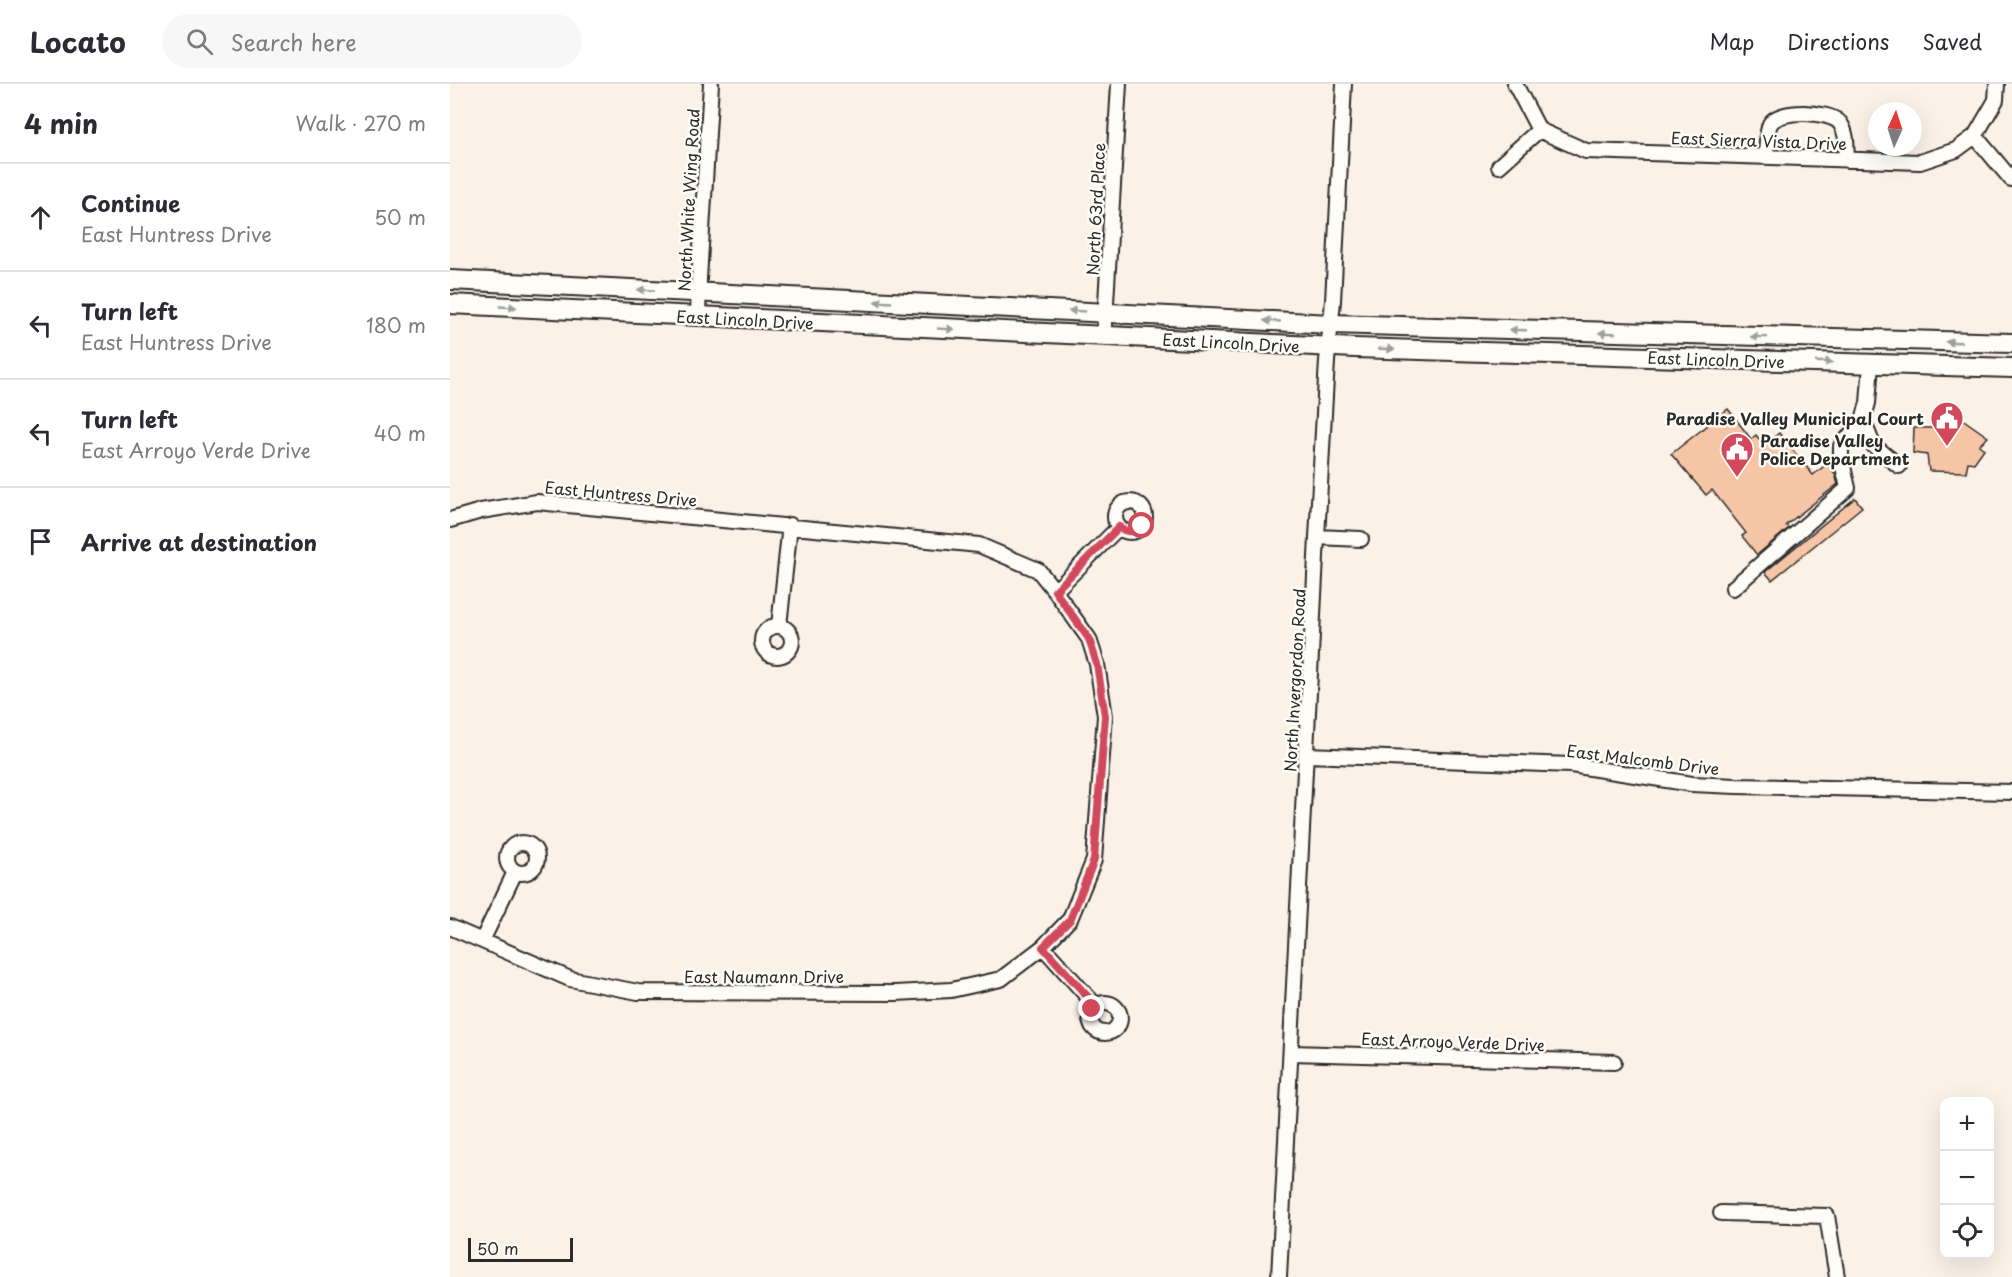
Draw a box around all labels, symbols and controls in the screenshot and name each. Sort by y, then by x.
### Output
search box [162,14,582,68]
text: Locato [30,20,126,63]
icon: search [183,25,216,58]
text: Search here [231,25,357,58]
text: Map [1709,25,1754,57]
text: Directions [1787,25,1889,57]
text: Saved [1922,25,1982,57]
north arrow [1868,102,1922,156]
text: 4 min [24,104,98,143]
text: Walk · 270 m [295,108,426,138]
street label: North White Wing Road [671,108,705,292]
street label: East Sierra Vista Drive [1671,125,1848,155]
street label: North 63rd Place [1080,142,1110,276]
text: Continue [81,186,180,219]
icon: ahead [24,201,57,234]
text: 50 m [374,202,426,232]
text: East Huntress Drive [81,219,272,249]
one-way arrow [636,286,655,295]
text: Turn left [81,294,178,327]
one-way arrow [873,297,892,306]
one-way arrow [499,303,518,312]
street label: East Lincoln Drive [676,303,814,335]
one-way arrow [1068,306,1087,316]
icon: left [24,309,57,342]
text: 180 m [366,310,426,340]
one-way arrow [1263,316,1282,325]
one-way arrow [936,324,955,333]
street label: East Lincoln Drive [1162,326,1300,358]
one-way arrow [1508,326,1527,335]
text: East Huntress Drive [81,327,272,357]
one-way arrow [1597,328,1616,338]
one-way arrow [1749,332,1768,341]
one-way arrow [1944,337,1963,346]
one-way arrow [1377,344,1396,354]
street label: East Lincoln Drive [1647,345,1785,373]
one-way arrow [1814,358,1833,367]
public building icon: Paradise Valley Municipal Court [1929,400,1965,447]
text: Turn left [81,402,178,435]
place label: Paradise Valley Municipal Court [1666,406,1924,430]
icon: left [24,417,57,450]
text: 40 m [374,418,426,448]
place label: Paradise Valley Police Department [1760,428,1910,470]
public building icon: Paradise Valley Police Department [1719,431,1755,478]
text: East Arroyo Verde Drive [81,435,311,465]
street label: East Huntress Drive [544,474,698,512]
route start [1128,512,1154,538]
icon: arrive [24,525,57,558]
text: Arrive at destination [81,525,317,558]
street label: North Invergordon Road [1277,588,1311,772]
street label: East Malcomb Drive [1565,738,1721,780]
street label: East Naumann Drive [684,964,844,988]
route end [1078,995,1104,1021]
street label: East Arroyo Verde Drive [1361,1026,1545,1056]
map controls [1940,1097,1994,1259]
button: + [1940,1097,1994,1151]
button: − [1940,1151,1994,1205]
button: locate [1940,1205,1994,1259]
scale bar [468,1235,573,1262]
text: 50 m [477,1236,518,1260]

